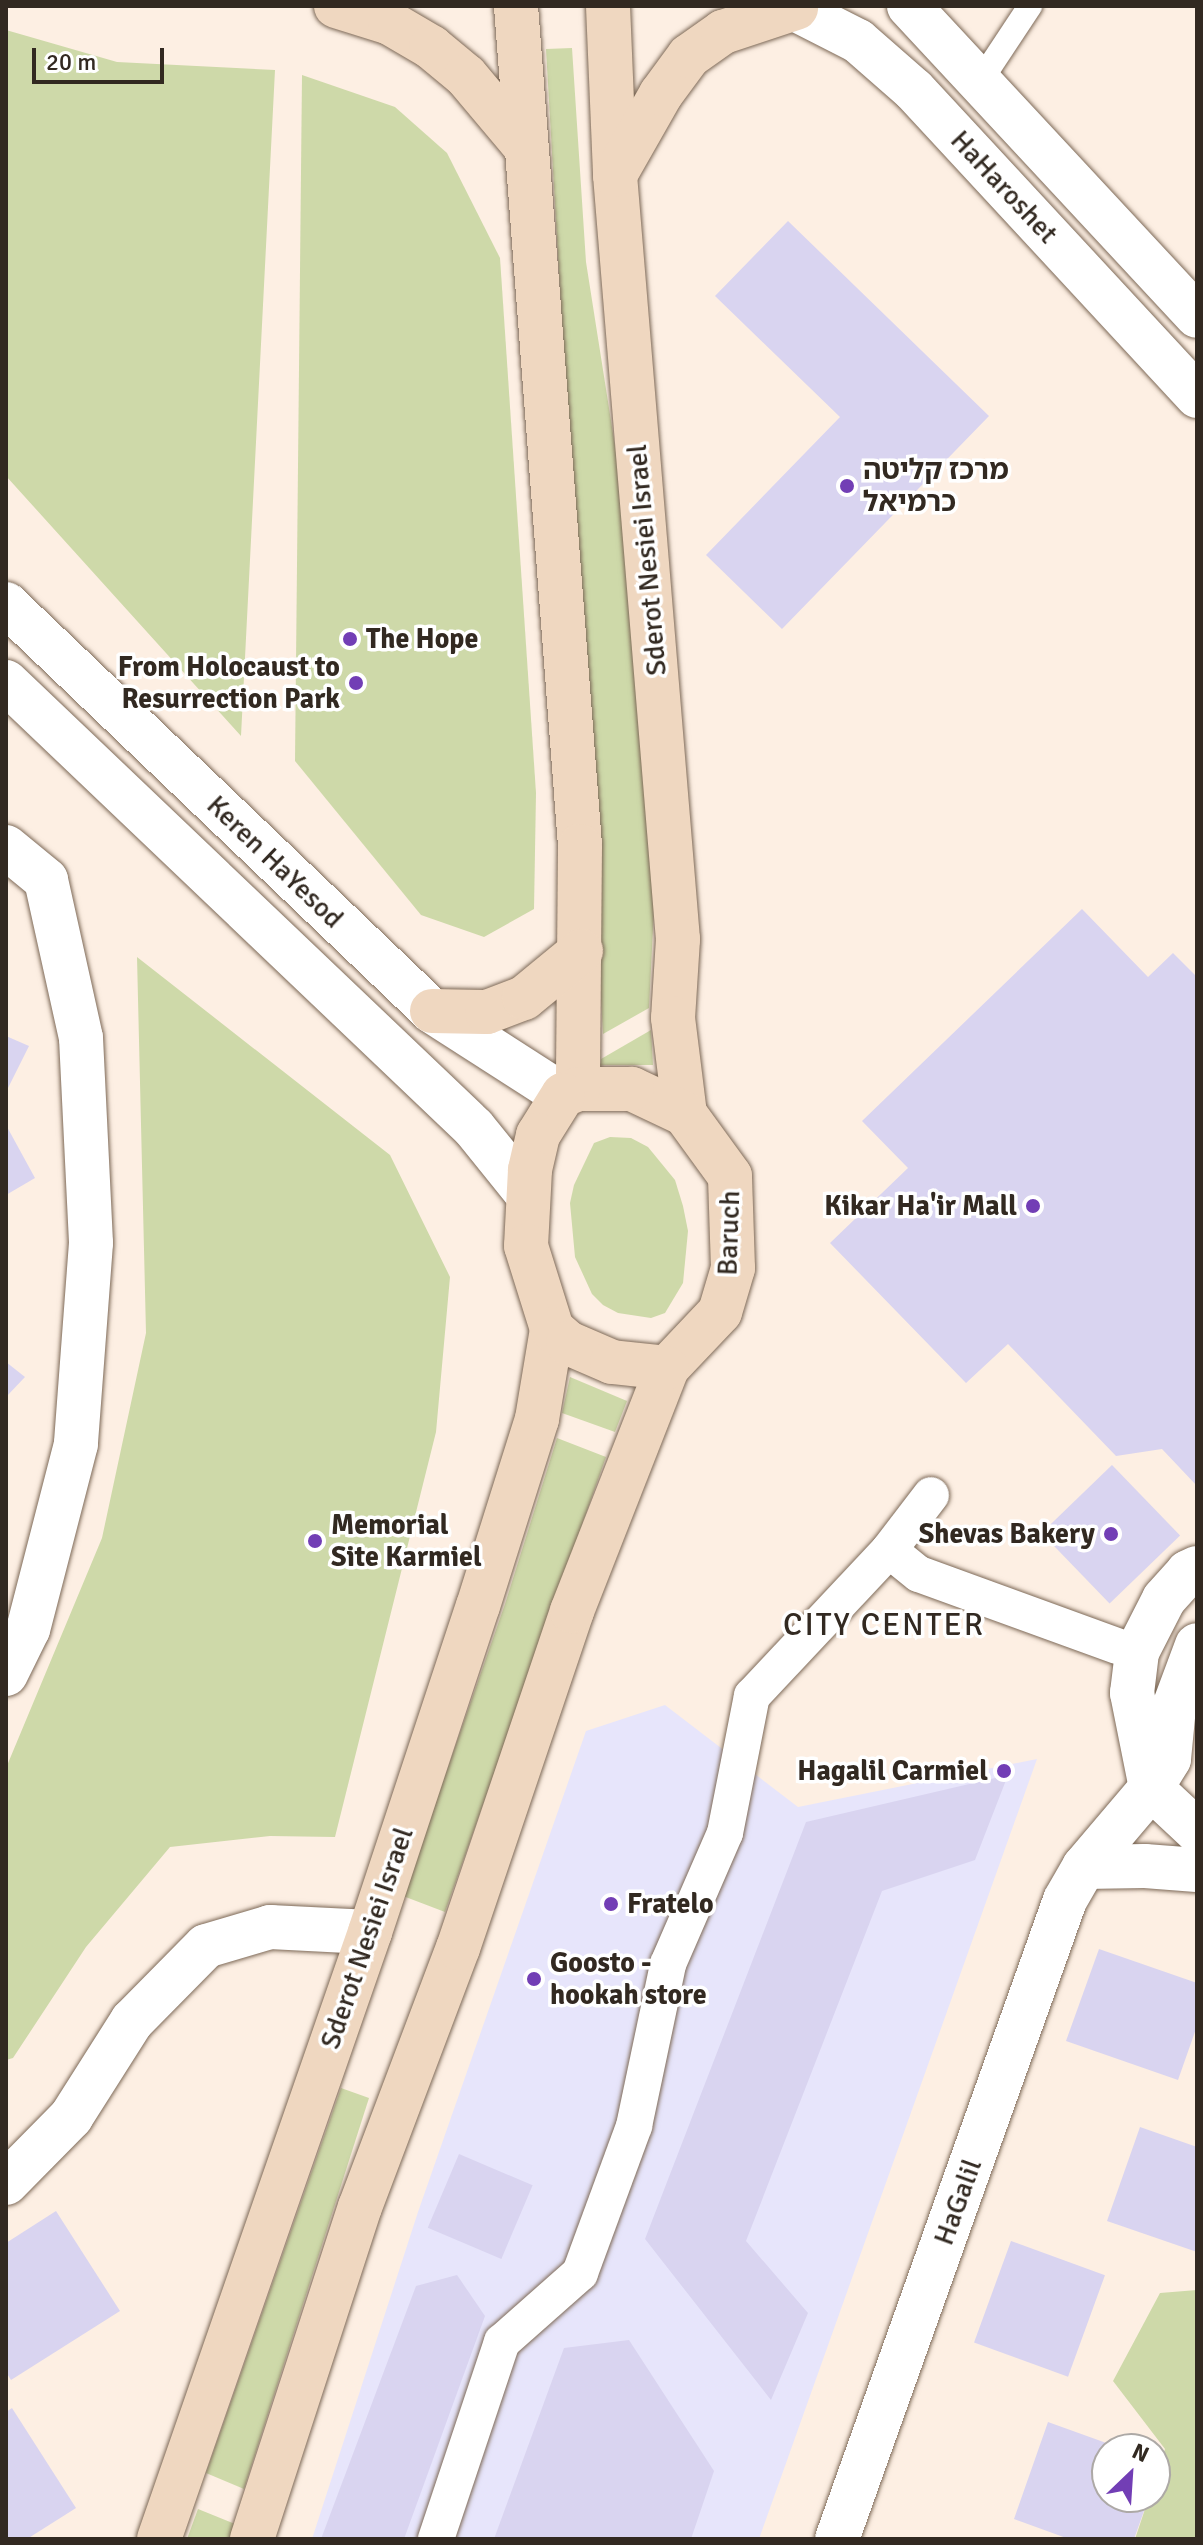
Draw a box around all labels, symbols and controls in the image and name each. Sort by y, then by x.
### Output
scale bar [36,32,168,82]
text: 20 m [46,47,96,77]
street label: HaHaroshet [943,124,1065,250]
street label: Sderot Nesiei Israel [620,443,674,677]
place label: מרכז קליטה כרמיאל [863,453,1009,519]
marker: מרכז קליטה כרמיאל [838,477,856,495]
place label: The Hope [366,622,478,656]
marker: The Hope [341,630,359,648]
place label: From Holocaust to Resurrection Park [118,650,340,716]
marker: From Holocaust to Resurrection Park [347,674,365,692]
street label: Keren HaYesod [200,789,350,935]
place label: Kikar Ha'ir Mall [824,1189,1017,1223]
street label: Baruch [711,1190,747,1276]
marker: Kikar Ha'ir Mall [1024,1197,1042,1215]
place label: Memorial Site Karmiel [331,1508,482,1574]
place label: Shevas Bakery [919,1517,1095,1551]
marker: Shevas Bakery [1102,1525,1120,1543]
marker: Memorial Site Karmiel [306,1532,324,1550]
district label: CITY CENTER [783,1606,985,1644]
place label: Hagalil Carmiel [797,1754,988,1788]
marker: Hagalil Carmiel [995,1762,1013,1780]
street label: Sderot Nesiei Israel [313,1823,421,2053]
place label: Fratelo [627,1887,714,1921]
marker: Fratelo [602,1895,620,1913]
place label: Goosto - hookah store [550,1946,707,2012]
marker: Goosto - hookah store [525,1970,543,1988]
street label: HaGalil [927,2154,989,2250]
north arrow [1091,2433,1171,2513]
text: N [1128,2437,1153,2468]

